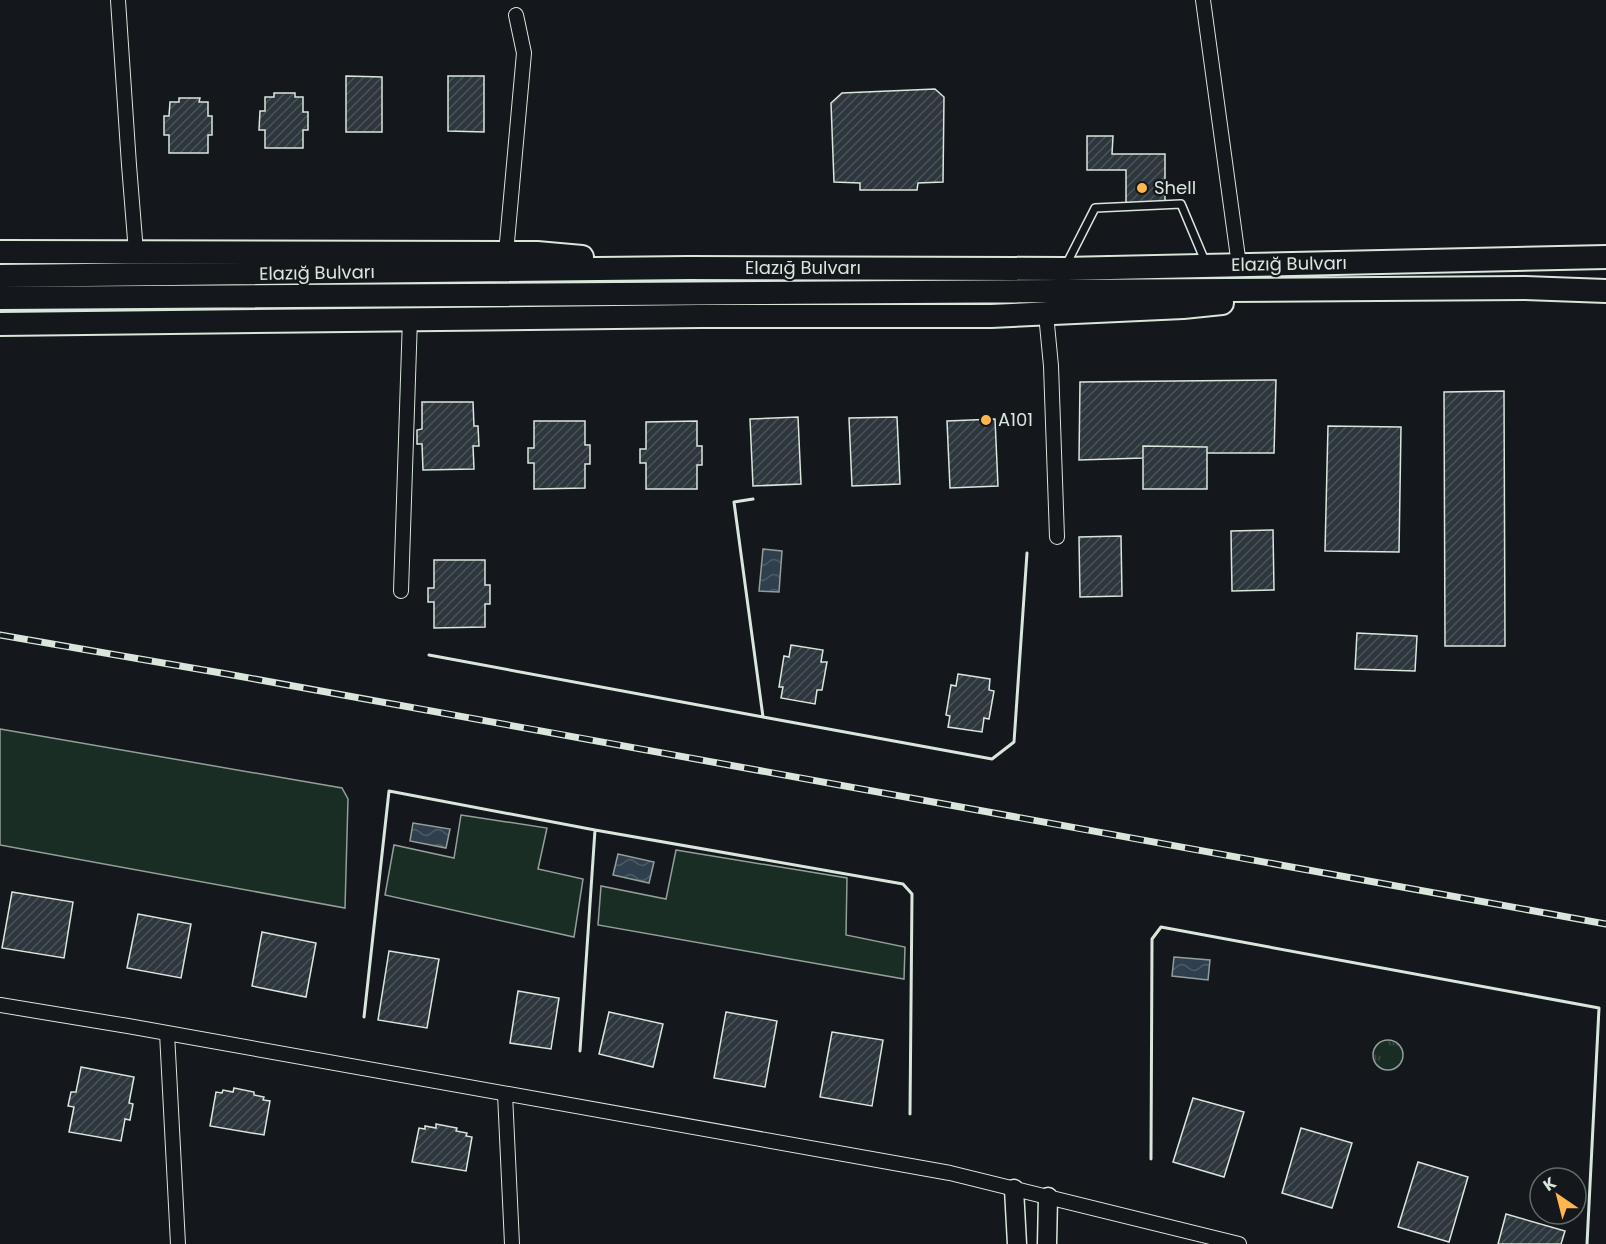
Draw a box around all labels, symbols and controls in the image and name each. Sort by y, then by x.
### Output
place label: Shell [1154,175,1196,200]
marker: Shell [1135,181,1149,195]
street label: Elazığ Bulvarı [1231,250,1347,277]
street label: Elazığ Bulvarı [745,255,861,280]
street label: Elazığ Bulvarı [259,259,375,286]
place label: A101 [998,407,1033,432]
marker: A101 [979,413,993,427]
north arrow [1528,1166,1588,1226]
text: K [1539,1172,1561,1197]

